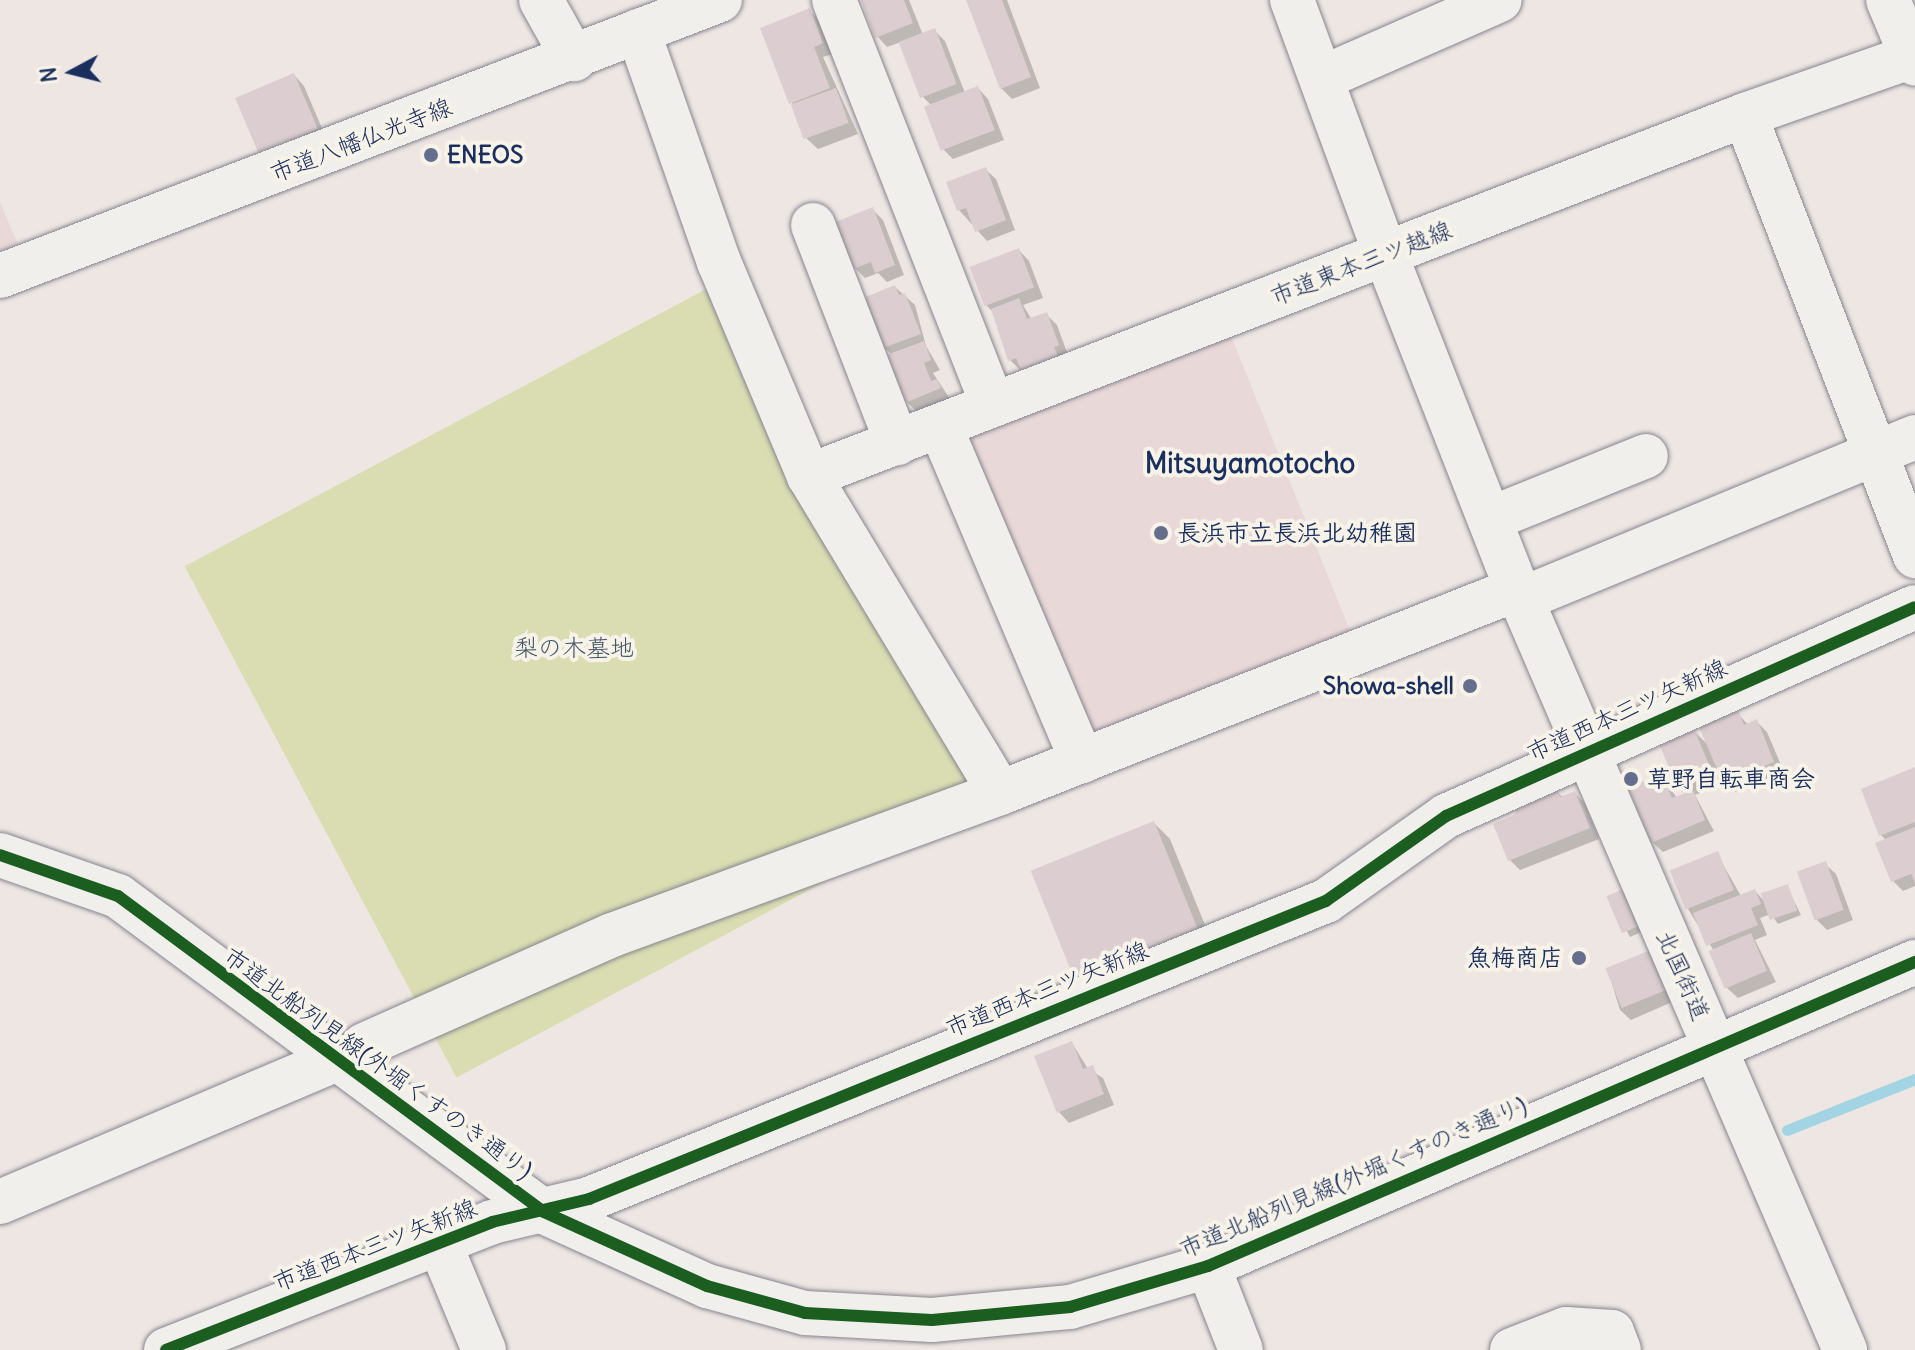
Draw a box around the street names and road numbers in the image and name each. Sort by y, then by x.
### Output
street label: 市道八幡仏光寺線 [266,92,456,188]
street label: 市道東本三ツ越線 [1266,215,1456,311]
street label: 市道西本三ツ矢新線 [1522,653,1732,767]
street label: 北国街道 [1650,925,1716,1025]
street label: 市道西本三ツ矢新線 [941,935,1153,1043]
street label: 市道北船列見線(外堀くすのき通り) [218,941,538,1185]
street label: 市道北船列見線(外堀くすのき通り) [1175,1091,1531,1263]
street label: 市道西本三ツ矢新線 [269,1193,481,1297]

